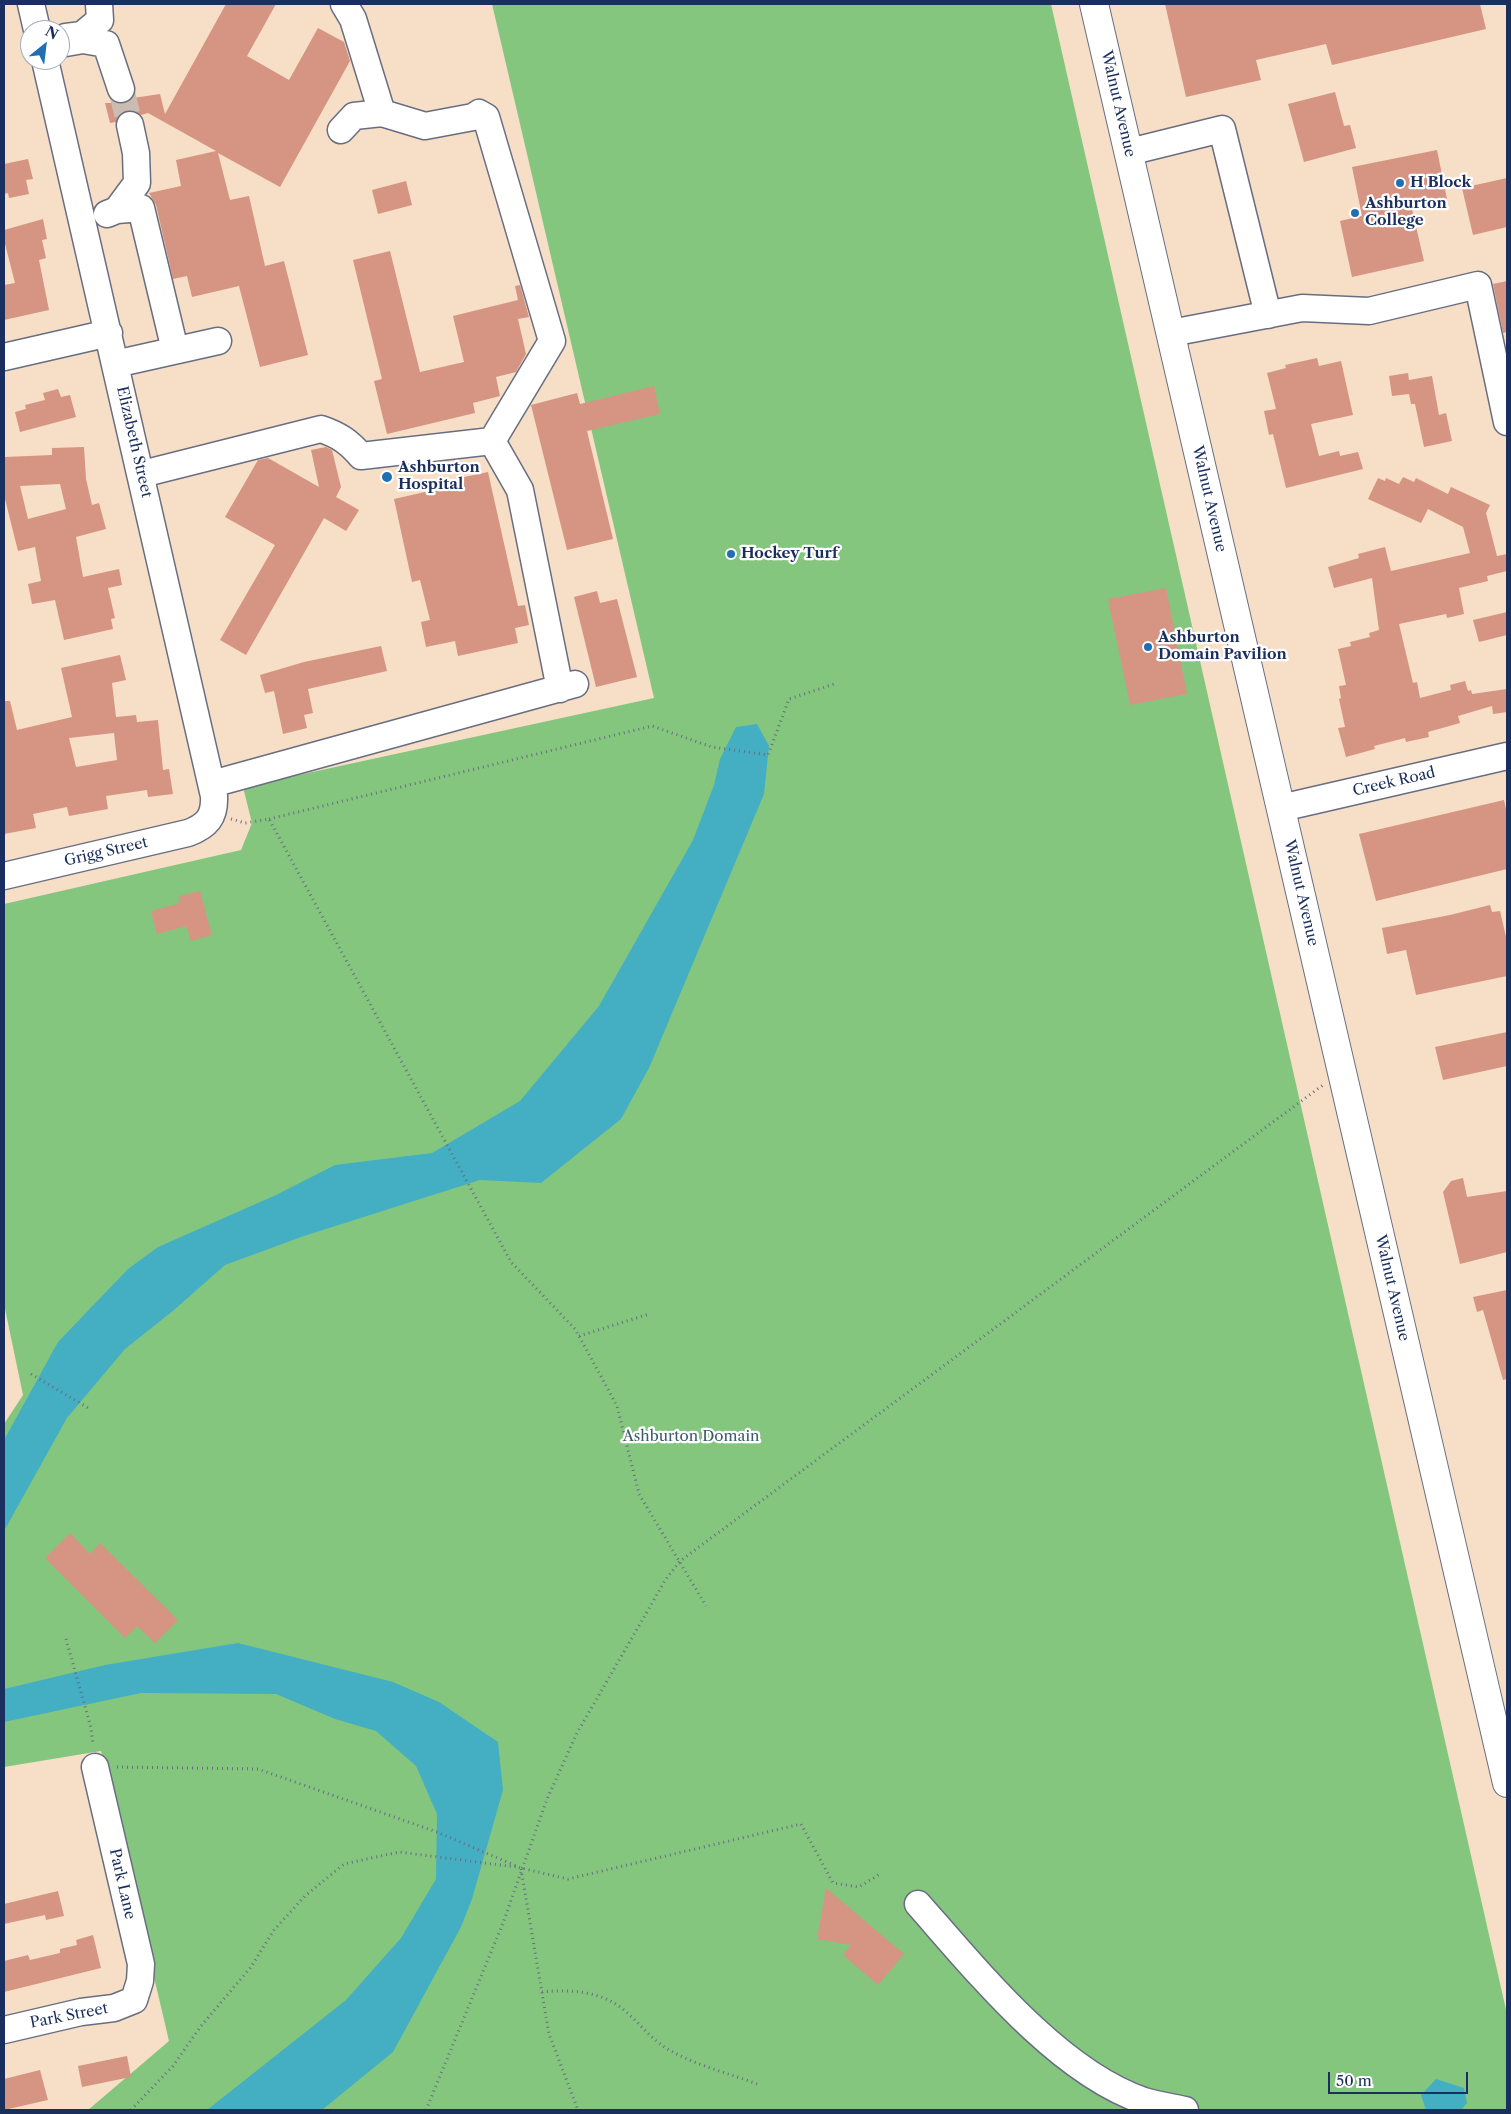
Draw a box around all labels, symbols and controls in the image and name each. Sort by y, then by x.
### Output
north arrow [20,20,70,70]
text: N [42,22,61,44]
street label: Walnut Avenue [1097,49,1139,159]
place label: H Block [1410,174,1471,192]
marker: H Block [1394,177,1406,189]
place label: Ashburton College [1365,195,1447,230]
marker: Ashburton College [1349,207,1361,219]
street label: Elizabeth Street [112,385,156,499]
street label: Walnut Avenue [1188,444,1230,554]
place label: Ashburton Hospital [398,459,480,494]
marker: Ashburton Hospital [380,470,394,484]
place label: Hockey Turf [741,545,838,563]
marker: Hockey Turf [725,548,737,560]
place label: Ashburton Domain Pavilion [1158,629,1287,664]
marker: Ashburton Domain Pavilion [1142,641,1154,653]
street label: Creek Road [1351,764,1437,800]
street label: Grigg Street [62,834,150,870]
street label: Walnut Avenue [1280,838,1322,948]
street label: Walnut Avenue [1371,1233,1413,1343]
park label: Ashburton Domain [623,1428,759,1446]
street label: Park Lane [105,1847,139,1921]
street label: Park Street [28,2000,110,2032]
scale bar [1331,2062,1471,2094]
text: 50 m [1336,2071,1372,2090]

